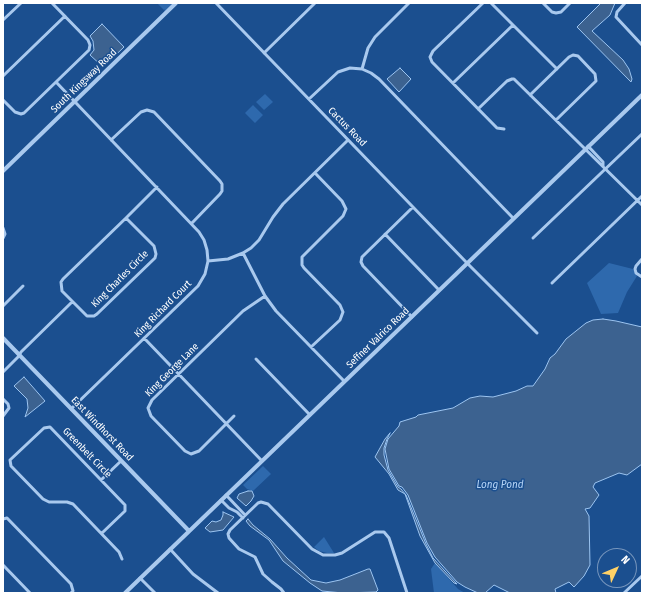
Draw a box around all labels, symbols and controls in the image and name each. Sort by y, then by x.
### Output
street label: South Kingsway Road [49,46,119,116]
street label: Cactus Road [325,105,369,149]
street label: King Charles Circle [89,248,151,310]
street label: King Richard Court [132,278,194,340]
street label: Seffner Valrico Road [344,305,412,371]
street label: King George Lane [143,341,201,399]
street label: East Windhorst Road [68,394,136,464]
street label: Greenbelt Circle [60,425,114,481]
water label: Long Pond [476,478,524,492]
north arrow [597,548,637,588]
text: N [618,553,632,567]

